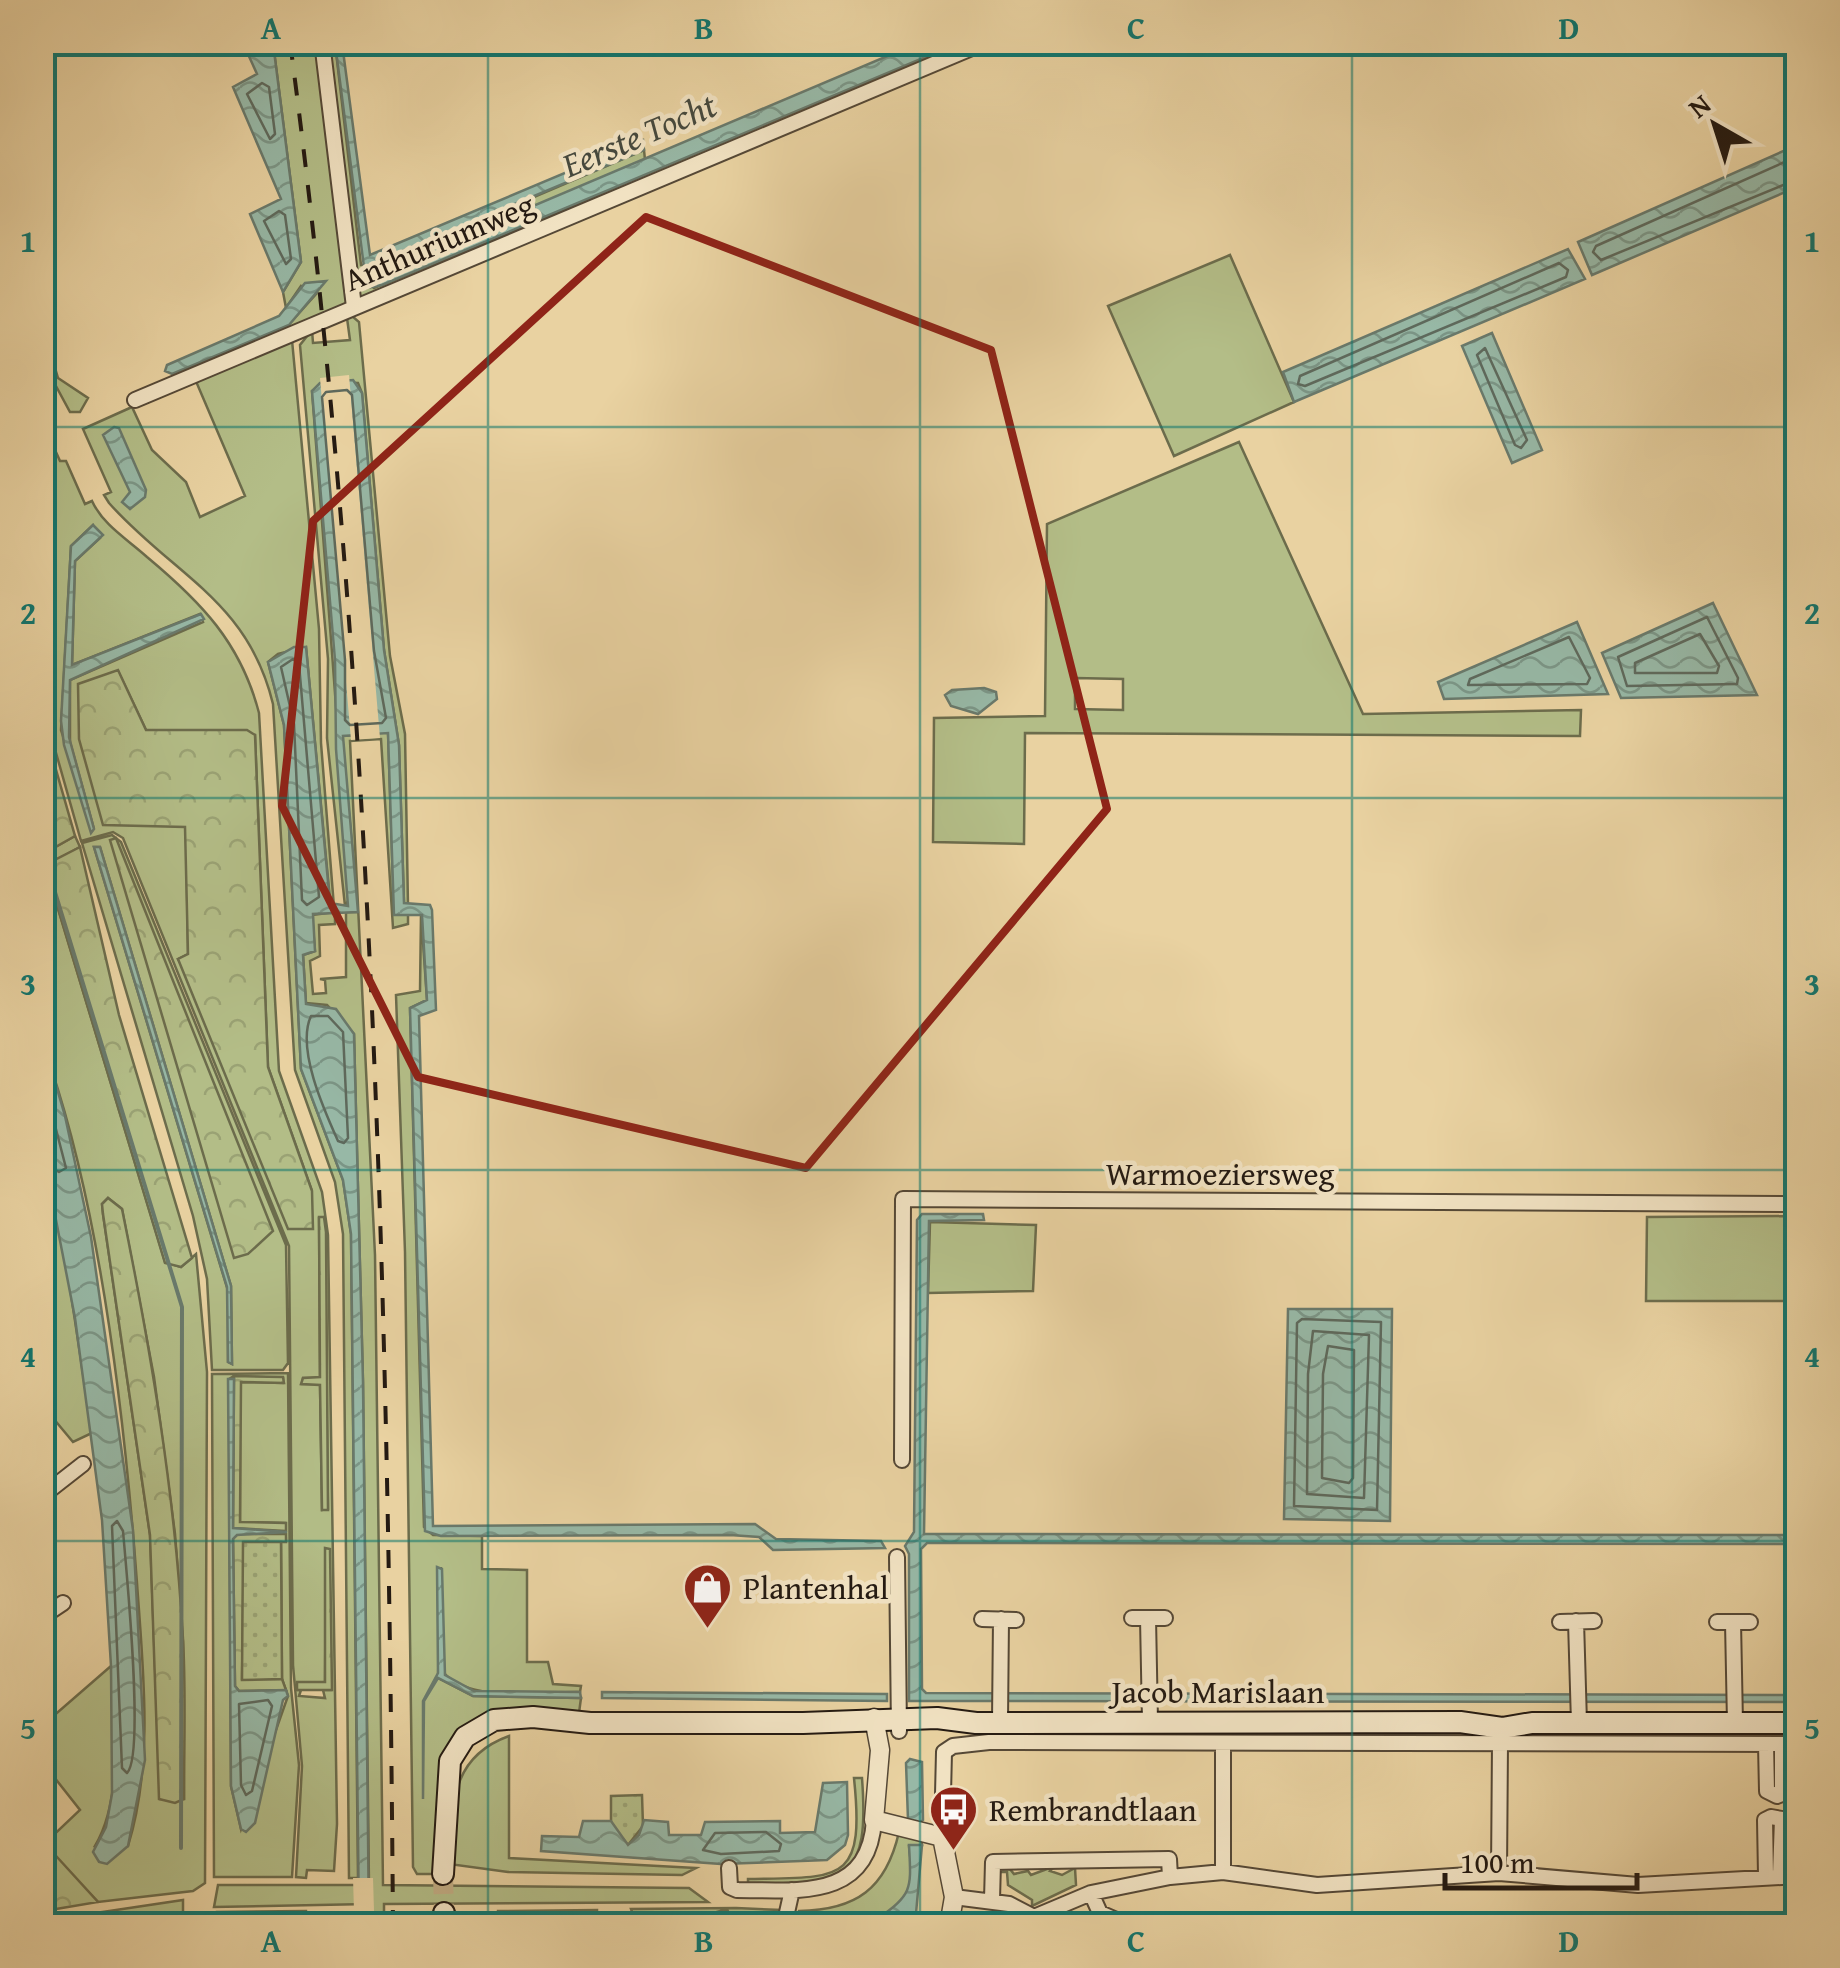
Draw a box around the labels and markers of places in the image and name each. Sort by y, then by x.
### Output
shop icon: Plantenhal [682,1562,734,1630]
place label: Plantenhal [743,1564,889,1611]
bus stop icon: Rembrandtlaan [928,1784,980,1852]
place label: Rembrandtlaan [989,1786,1197,1833]

